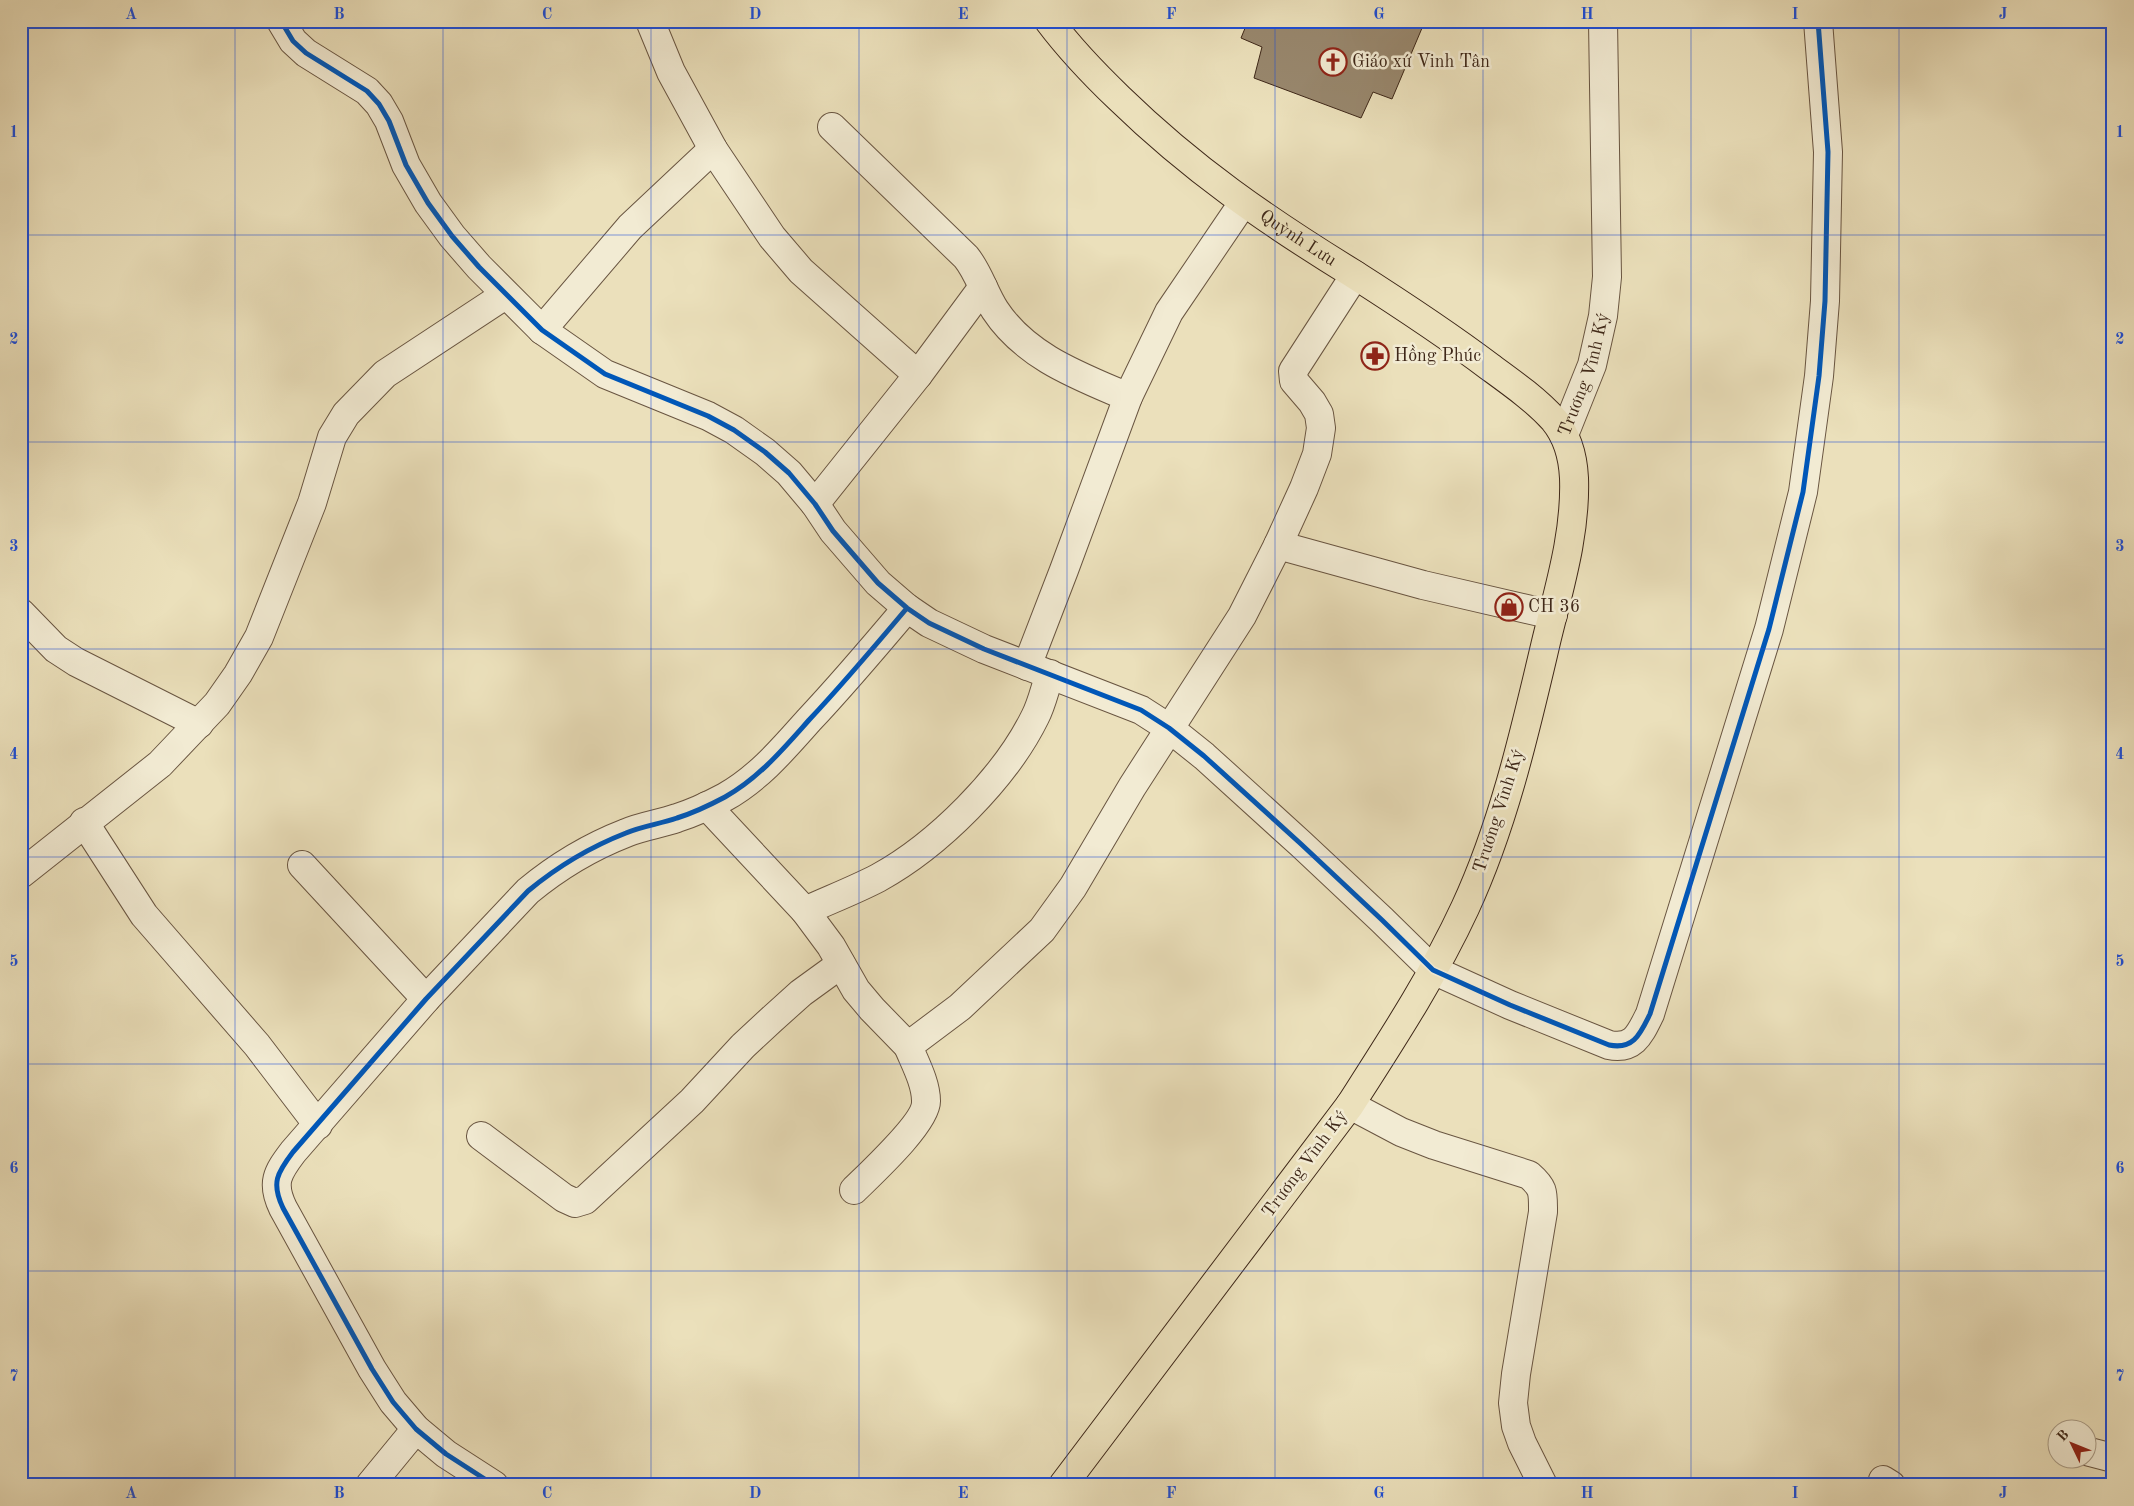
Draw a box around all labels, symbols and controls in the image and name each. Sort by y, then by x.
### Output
text: A [125,7,137,23]
text: B [333,7,345,23]
text: C [542,7,552,23]
text: D [749,7,761,23]
text: E [957,7,969,23]
text: F [1166,7,1177,23]
text: G [1373,7,1385,23]
text: H [1580,7,1594,23]
text: I [1791,7,1799,23]
text: J [1999,7,2008,23]
church icon: Giáo xứ Vinh Tân [1318,47,1348,77]
place label: Giáo xứ Vinh Tân [1352,53,1490,71]
text: 1 [9,125,19,141]
text: 1 [2115,125,2125,141]
street label: Quỳnh Lưu [1256,207,1340,270]
street label: Trương Vĩnh Ký [1555,311,1613,439]
text: 2 [9,332,19,348]
text: 2 [2115,332,2125,348]
pharmacy icon: Hồng Phúc [1360,341,1390,371]
place label: Hồng Phúc [1394,344,1481,365]
text: 3 [9,539,19,555]
text: 3 [2115,539,2125,555]
shop icon: CH 36 [1494,592,1524,622]
place label: CH 36 [1528,598,1580,616]
street label: Trương Vĩnh Ký [1471,746,1528,875]
text: 4 [9,747,19,763]
text: 4 [2115,747,2125,763]
text: 5 [9,954,19,970]
text: 5 [2115,954,2125,970]
street label: Trương Vĩnh Ký [1259,1107,1351,1221]
text: 6 [9,1161,19,1177]
text: 6 [2115,1161,2125,1177]
text: 7 [9,1369,19,1385]
text: 7 [2115,1369,2125,1385]
north arrow [2046,1418,2096,1468]
text: B [2055,1427,2072,1444]
text: A [125,1486,137,1502]
text: B [333,1486,345,1502]
text: C [542,1486,552,1502]
text: D [749,1486,761,1502]
text: E [957,1486,969,1502]
text: F [1166,1486,1177,1502]
text: G [1373,1486,1385,1502]
text: H [1580,1486,1594,1502]
text: I [1791,1486,1799,1502]
text: J [1999,1486,2008,1502]

